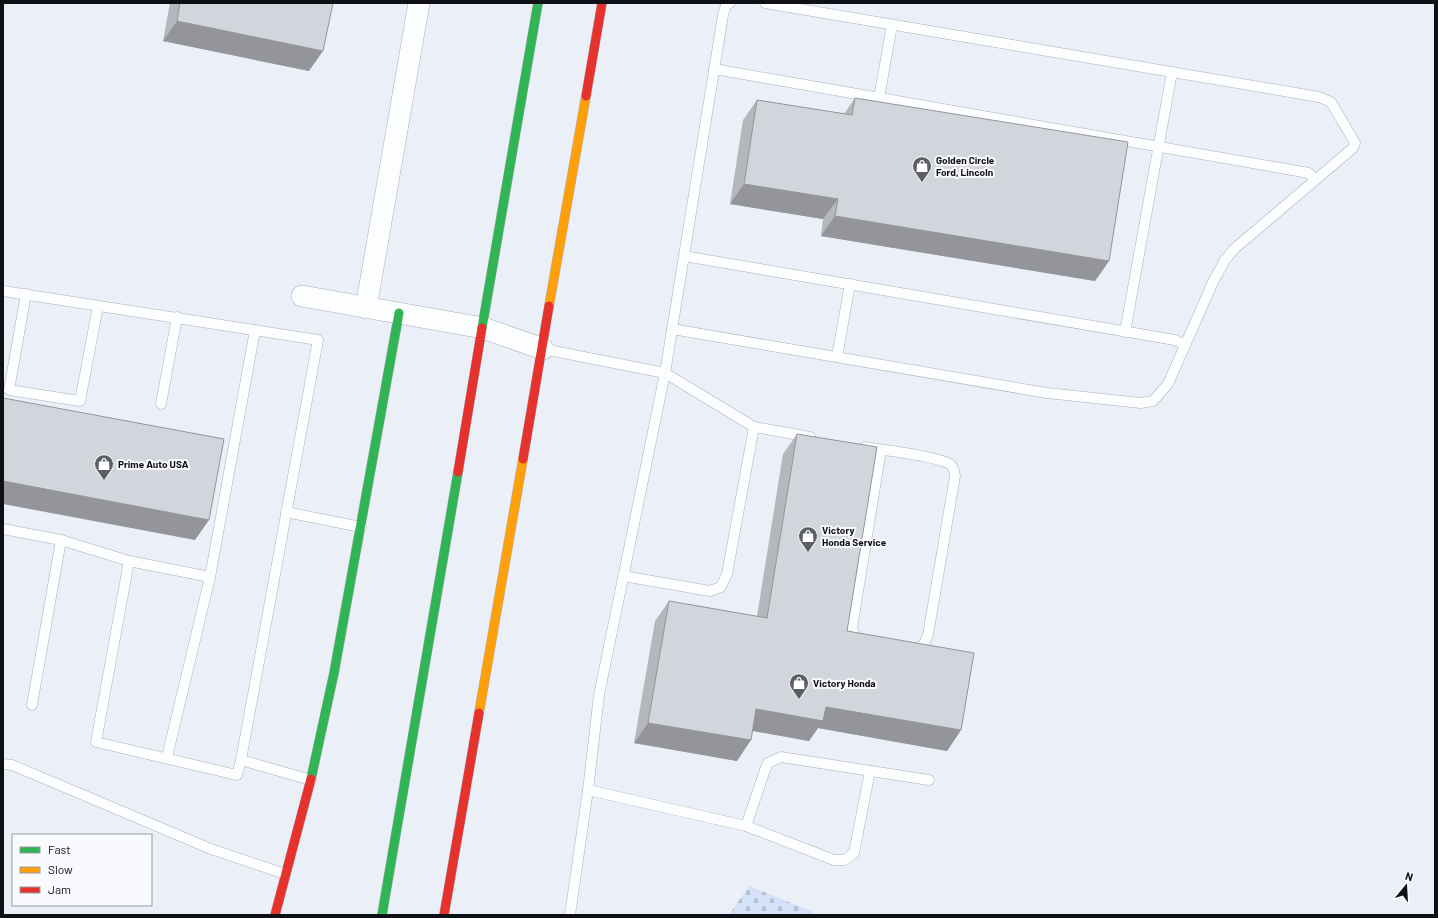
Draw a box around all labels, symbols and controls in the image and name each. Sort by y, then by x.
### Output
place label: Golden Circle Ford, Lincoln [936,154,995,178]
shop icon: Golden Circle Ford, Lincoln [911,155,933,183]
shop icon: Prime Auto USA [93,453,115,481]
place label: Prime Auto USA [118,458,189,470]
place label: Victory Honda Service [822,524,887,548]
shop icon: Victory Honda Service [797,525,819,553]
shop icon: Victory Honda [788,672,810,700]
place label: Victory Honda [813,677,876,689]
legend [12,834,152,906]
text: Fast [48,842,71,856]
text: Slow [48,862,73,876]
north arrow [1386,866,1426,906]
text: N [1404,869,1415,883]
text: Jam [48,882,71,896]

